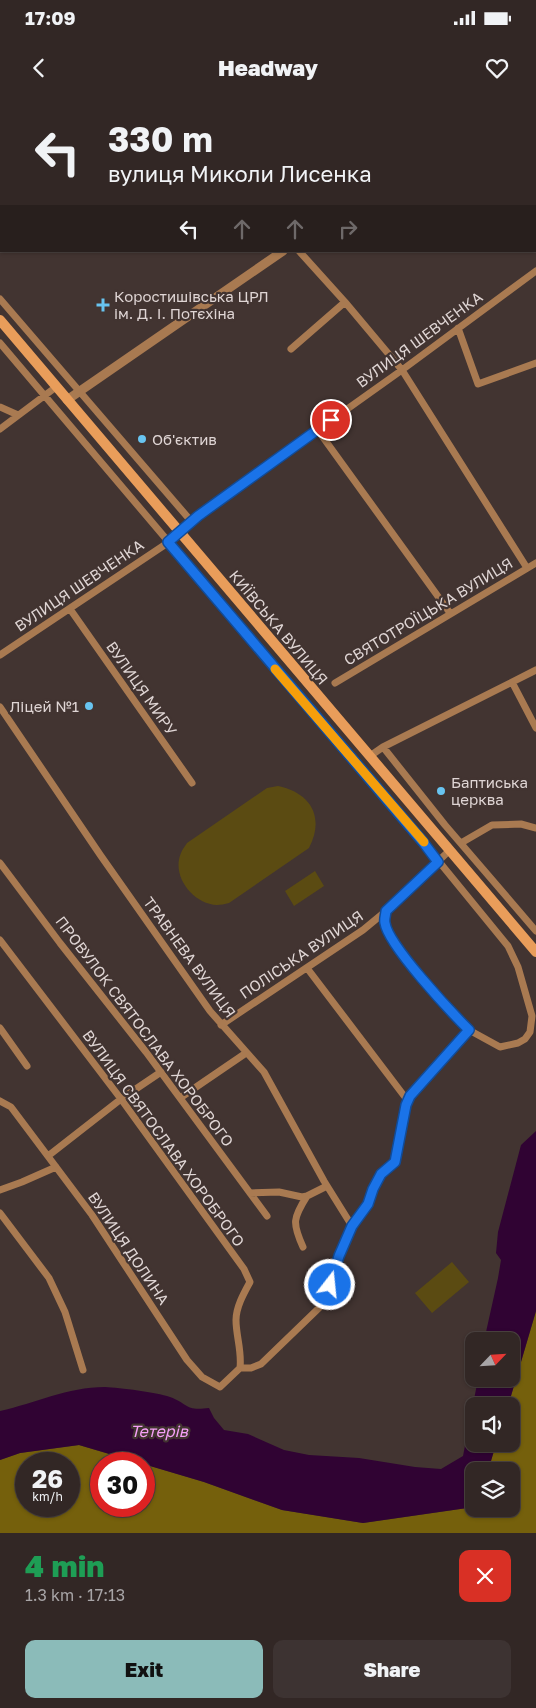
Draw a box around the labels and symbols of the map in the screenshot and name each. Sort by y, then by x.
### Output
place label: Коростишівська ЦРЛ ім. Д. І. Потєхіна [114,287,269,322]
street label: ВУЛИЦЯ ШЕВЧЕНКА [352,287,486,391]
marker: Коростишівська ЦРЛ ім. Д. І. Потєхіна [96,298,110,312]
pin [310,399,352,441]
place label: Об'єктив [152,430,217,448]
marker: Об'єктив [136,433,148,445]
street label: ВУЛИЦЯ ШЕВЧЕНКА [11,535,147,635]
street label: СВЯТОТРОЇЦЬКА ВУЛИЦЯ [340,553,516,669]
street label: КИЇВСЬКА ВУЛИЦЯ [226,566,332,688]
street label: ВУЛИЦЯ МИРУ [103,638,181,738]
place label: Ліцей №1 [10,697,79,715]
marker: Ліцей №1 [83,700,95,712]
place label: Баптиська церква [451,773,528,808]
marker: Баптиська церква [435,785,447,797]
street label: ТРАВНЕВА ВУЛИЦЯ [140,893,240,1021]
street label: ПОЛІСЬКА ВУЛИЦЯ [236,906,366,1002]
street label: ПРОВУЛОК СВЯТОСЛАВА ХОРОБРОГО [52,912,238,1150]
street label: ВУЛИЦЯ СВЯТОСЛАВА ХОРОБРОГО [79,1026,249,1250]
street label: ВУЛИЦЯ ДОЛИНА [85,1188,173,1308]
position arrow [303,1258,355,1310]
north arrow [465,1332,520,1388]
water label: Тетерів [130,1421,189,1441]
speed limit sign: 30 [90,1452,155,1517]

